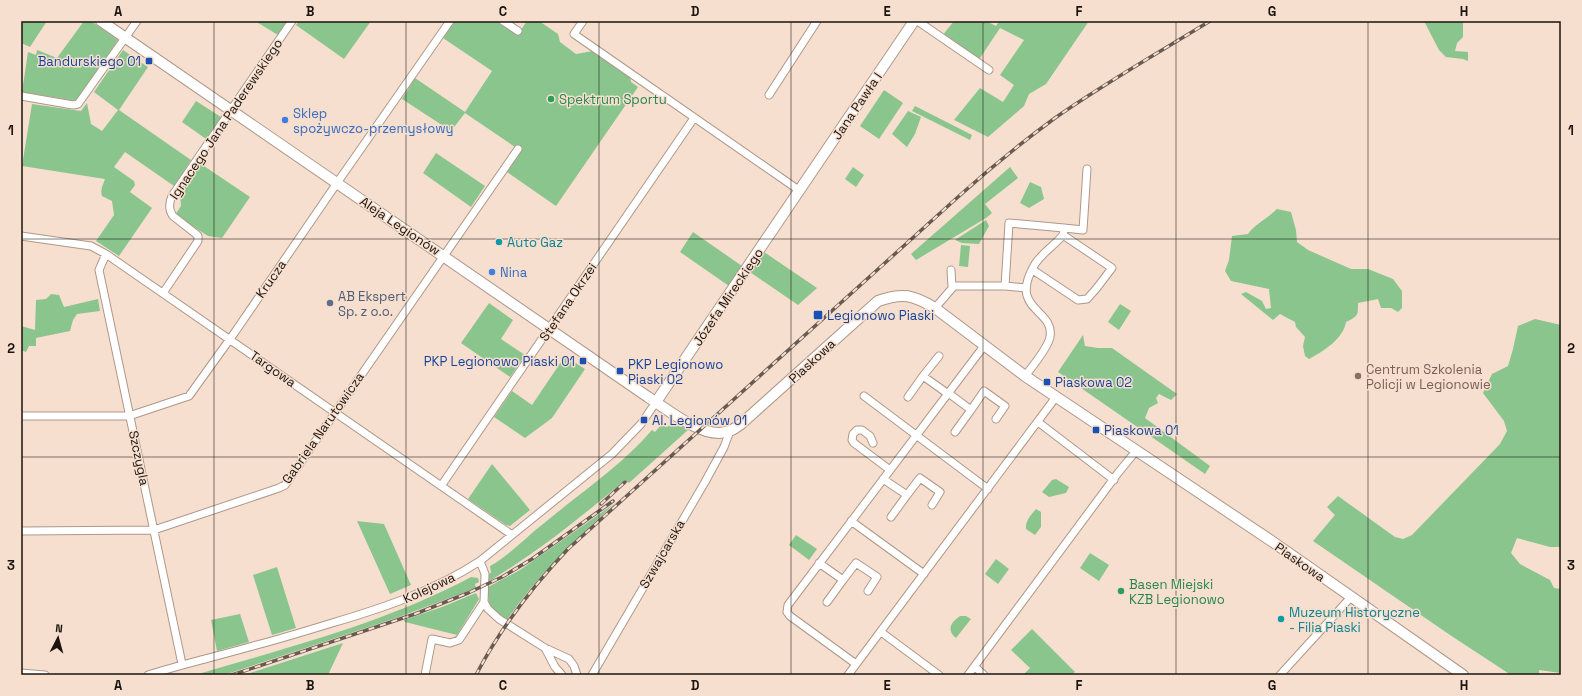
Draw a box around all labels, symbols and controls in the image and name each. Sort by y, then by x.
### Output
text: A [114,3,123,20]
text: B [306,3,315,20]
text: C [499,3,507,20]
text: D [691,3,700,20]
text: E [883,3,891,20]
text: F [1076,3,1083,20]
text: G [1268,3,1276,20]
text: H [1460,3,1468,20]
street label: Ignacego Jana Paderewskiego [166,35,286,203]
place label: Bandurskiego 01 [38,53,141,70]
marker: Bandurskiego 01 [144,56,154,66]
street label: Jana Pawła I [828,69,886,143]
place label: Spektrum Sportu [559,91,667,108]
marker: Spektrum Sportu [546,94,556,104]
place label: Sklep spożywczo-przemysłowy [293,105,454,137]
marker: Sklep spożywczo-przemysłowy [280,115,290,125]
text: 1 [8,122,14,139]
text: 1 [1568,122,1574,139]
street label: Aleja Legionów [356,193,444,259]
place label: Auto Gaz [507,234,563,251]
marker: Auto Gaz [494,237,504,247]
street label: Józefa Mireckiego [689,245,767,349]
street label: Krucza [252,256,290,301]
street label: Stefana Okrzei [535,260,601,344]
place label: Nina [500,264,528,281]
marker: Nina [487,267,497,277]
place label: AB Ekspert Sp. z o.o. [338,288,406,320]
marker: AB Ekspert Sp. z o.o. [325,298,335,308]
place label: Legionowo Piaski [827,307,934,324]
marker: Legionowo Piaski [812,309,824,321]
street label: Piaskowa [785,335,839,387]
text: 2 [7,340,15,357]
text: 2 [1567,340,1575,357]
street label: Targowa [247,347,300,391]
place label: PKP Legionowo Piaski 01 [424,353,575,370]
marker: PKP Legionowo Piaski 01 [578,356,588,366]
place label: PKP Legionowo Piaski 02 [628,356,723,388]
place label: Centrum Szkolenia Policji w Legionowie [1366,361,1491,393]
marker: PKP Legionowo Piaski 02 [615,366,625,376]
street label: Gabriela Narutowicza [278,369,368,487]
marker: Centrum Szkolenia Policji w Legionowie [1353,371,1363,381]
place label: Piaskowa 02 [1055,374,1132,391]
marker: Piaskowa 02 [1042,377,1052,387]
place label: Al. Legionów 01 [652,412,747,429]
marker: Al. Legionów 01 [639,415,649,425]
place label: Piaskowa 01 [1104,422,1179,439]
marker: Piaskowa 01 [1091,425,1101,435]
street label: Szczygla [125,429,153,488]
street label: Szwajcarska [635,516,689,592]
street label: Piaskowa [1272,539,1329,586]
text: 3 [7,557,15,574]
text: 3 [1567,557,1575,574]
street label: Kolejowa [400,568,458,607]
place label: Basen Miejski KZB Legionowo [1129,576,1225,608]
marker: Basen Miejski KZB Legionowo [1116,586,1126,596]
place label: Muzeum Historyczne - Filia Piaski [1289,604,1420,636]
marker: Muzeum Historyczne - Filia Piaski [1276,614,1286,624]
north arrow [38,618,78,658]
text: N [55,621,63,635]
text: A [114,677,123,694]
text: B [306,677,315,694]
text: C [499,677,507,694]
text: D [691,677,700,694]
text: E [883,677,891,694]
text: F [1076,677,1083,694]
text: G [1268,677,1276,694]
text: H [1460,677,1468,694]

